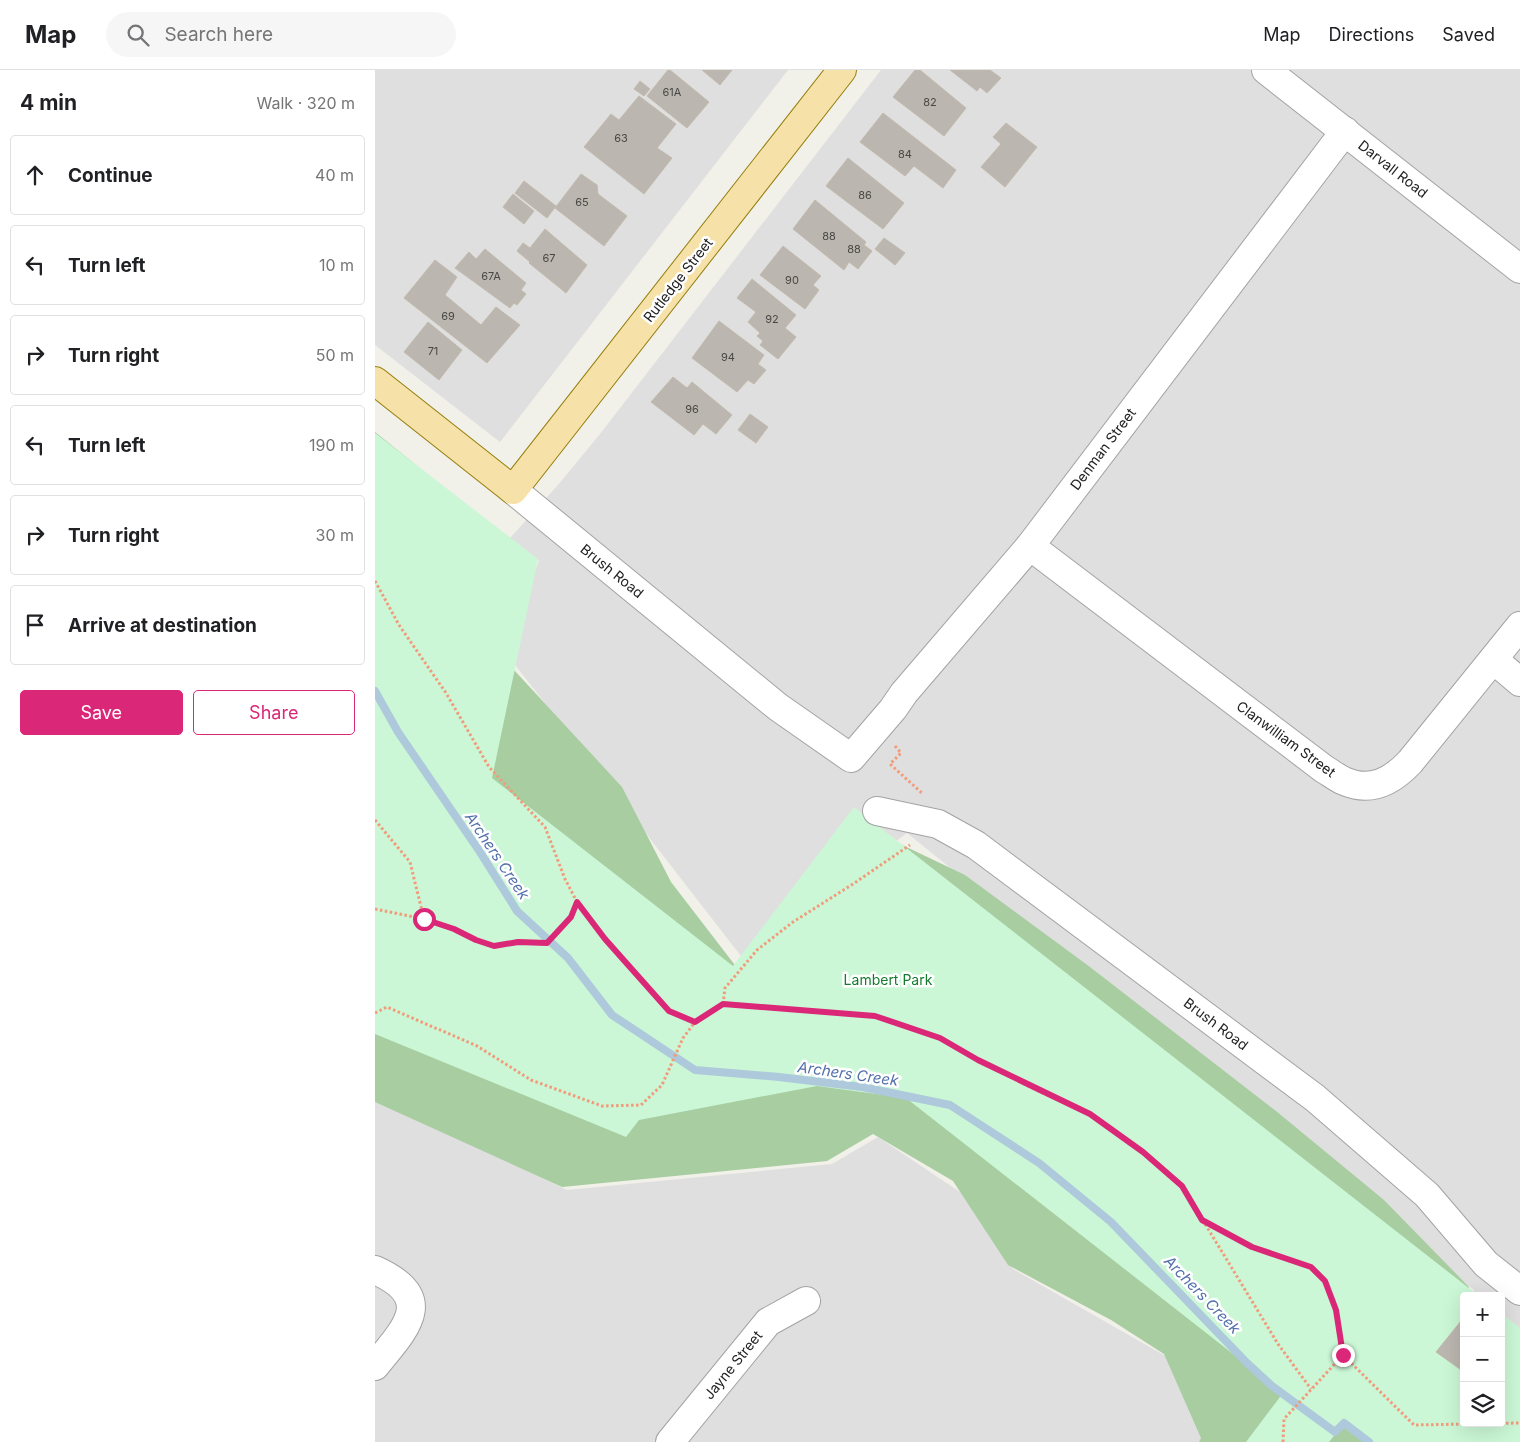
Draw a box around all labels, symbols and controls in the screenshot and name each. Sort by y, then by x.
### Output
search box [106,12,456,57]
text: Map [25,20,76,49]
icon: search [124,21,152,49]
text: Search here [164,23,273,46]
text: Map [1263,24,1301,45]
text: Directions [1329,24,1414,45]
text: Saved [1442,24,1495,45]
house number: 61A [663,85,682,99]
text: 4 min [20,90,77,115]
text: Walk · 320 m [257,93,355,113]
house number: 82 [923,95,937,109]
house number: 63 [614,131,628,145]
street label: Darvall Road [1355,136,1431,201]
house number: 84 [898,147,912,161]
icon: ahead [21,161,49,189]
text: Continue [68,164,153,187]
text: 40 m [315,165,354,185]
house number: 86 [858,188,872,202]
house number: 65 [575,195,589,209]
house number: 88 [822,229,836,243]
street label: Rutledge Street [639,234,716,325]
house number: 88 [847,242,861,256]
icon: left [21,251,49,279]
house number: 67 [542,251,556,265]
text: Turn left [68,254,146,277]
text: 10 m [319,255,354,275]
house number: 67A [481,269,501,283]
house number: 90 [785,273,799,287]
house number: 69 [441,309,455,323]
house number: 92 [765,312,779,326]
icon: right [21,341,49,369]
text: Turn right [68,344,159,367]
house number: 71 [428,344,438,358]
text: 50 m [316,345,354,365]
house number: 94 [721,350,735,364]
house number: 96 [685,402,699,416]
street label: Denman Street [1066,404,1139,493]
icon: left [21,431,49,459]
text: Turn left [68,434,146,457]
text: 190 m [309,435,354,455]
icon: right [21,521,49,549]
text: Turn right [68,524,159,547]
text: 30 m [316,525,354,545]
street label: Brush Road [577,540,647,601]
icon: arrive [21,611,49,639]
text: Arrive at destination [68,614,257,637]
button: Save [20,690,183,735]
button: Share [193,690,355,735]
street label: Clanwilliam Street [1233,697,1339,780]
water label: Archers Creek [461,808,534,904]
route start [413,908,436,931]
park label: Lambert Park [844,971,933,988]
street label: Brush Road [1181,994,1252,1053]
water label: Archers Creek [796,1057,900,1090]
water label: Archers Creek [1160,1251,1245,1338]
map controls [1460,1292,1505,1427]
button: + [1460,1292,1505,1337]
street label: Jayne Street [700,1327,766,1402]
button: − [1460,1337,1505,1382]
route end [1332,1344,1355,1367]
button: layers [1460,1382,1505,1427]

